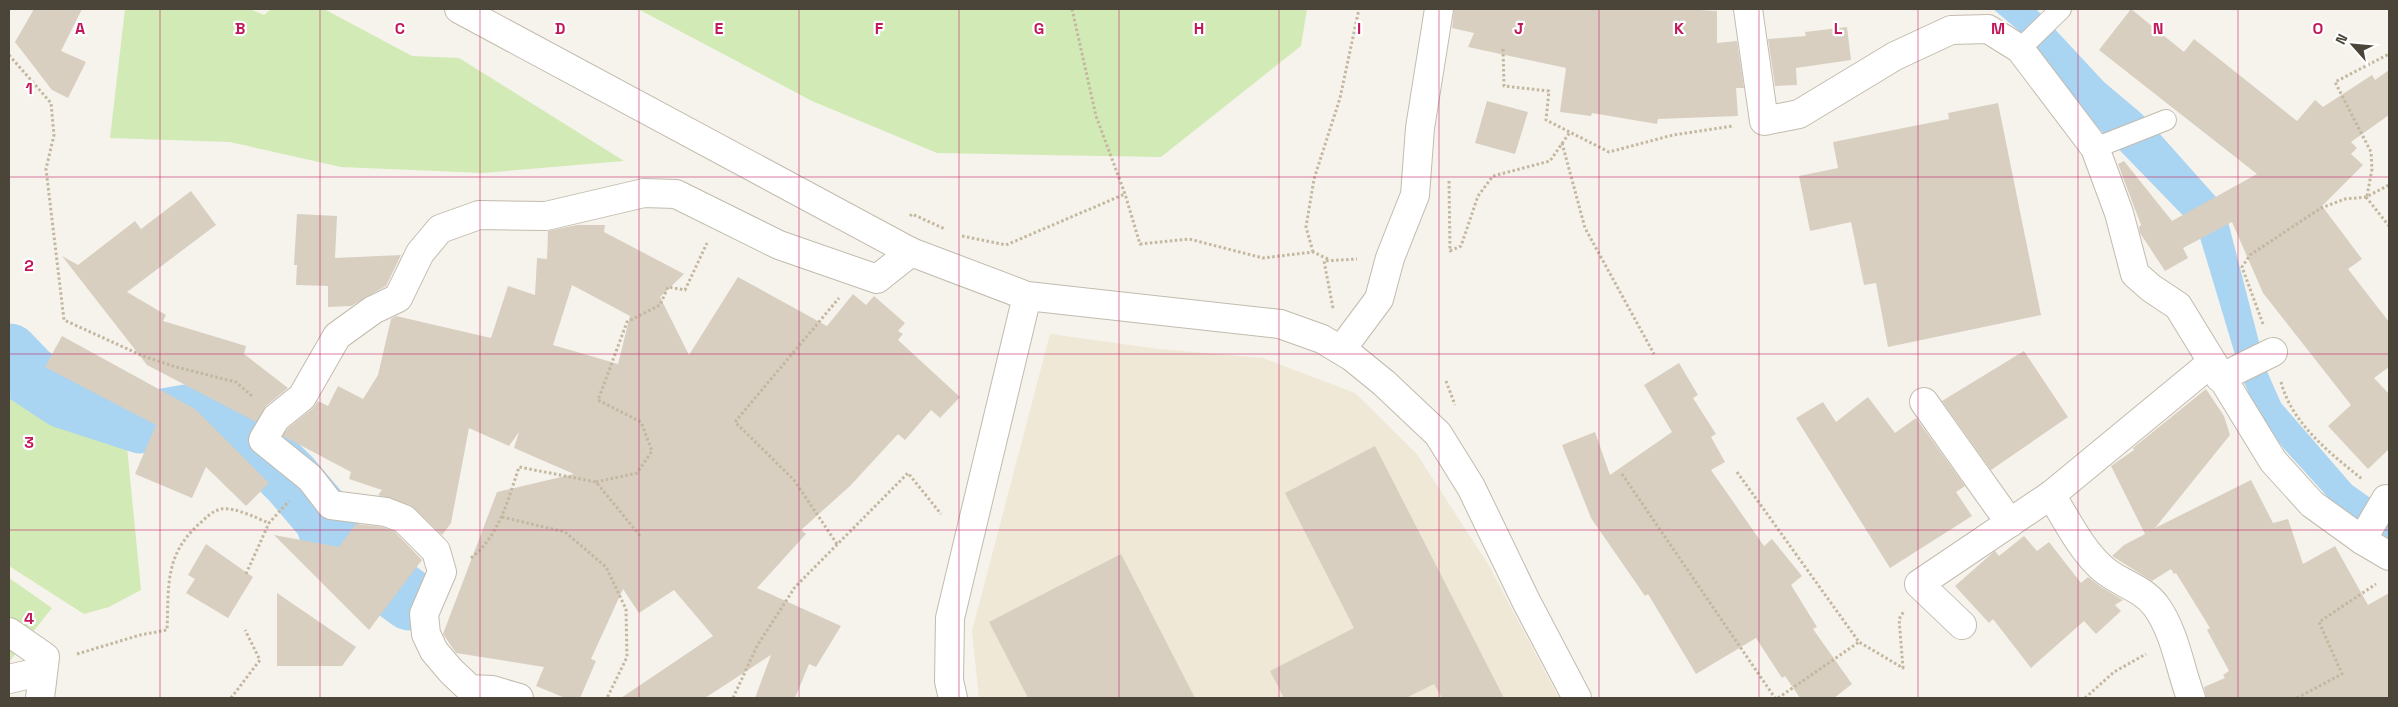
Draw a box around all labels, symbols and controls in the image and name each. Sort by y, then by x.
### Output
text: A [75,18,85,39]
text: B [235,18,245,39]
text: C [395,18,405,39]
text: D [555,18,565,39]
text: E [715,18,724,39]
text: F [875,18,884,39]
text: G [1034,18,1044,39]
text: H [1194,18,1204,39]
text: I [1357,18,1361,39]
text: J [1514,18,1524,39]
text: K [1674,18,1684,39]
text: L [1834,18,1843,39]
text: M [1991,18,2005,39]
text: N [2153,18,2163,39]
text: O [2313,18,2324,39]
north arrow [2328,20,2378,70]
text: N [2331,31,2352,47]
text: 1 [25,78,33,99]
text: 2 [24,255,34,276]
text: 3 [24,432,34,453]
text: 4 [24,608,34,629]

